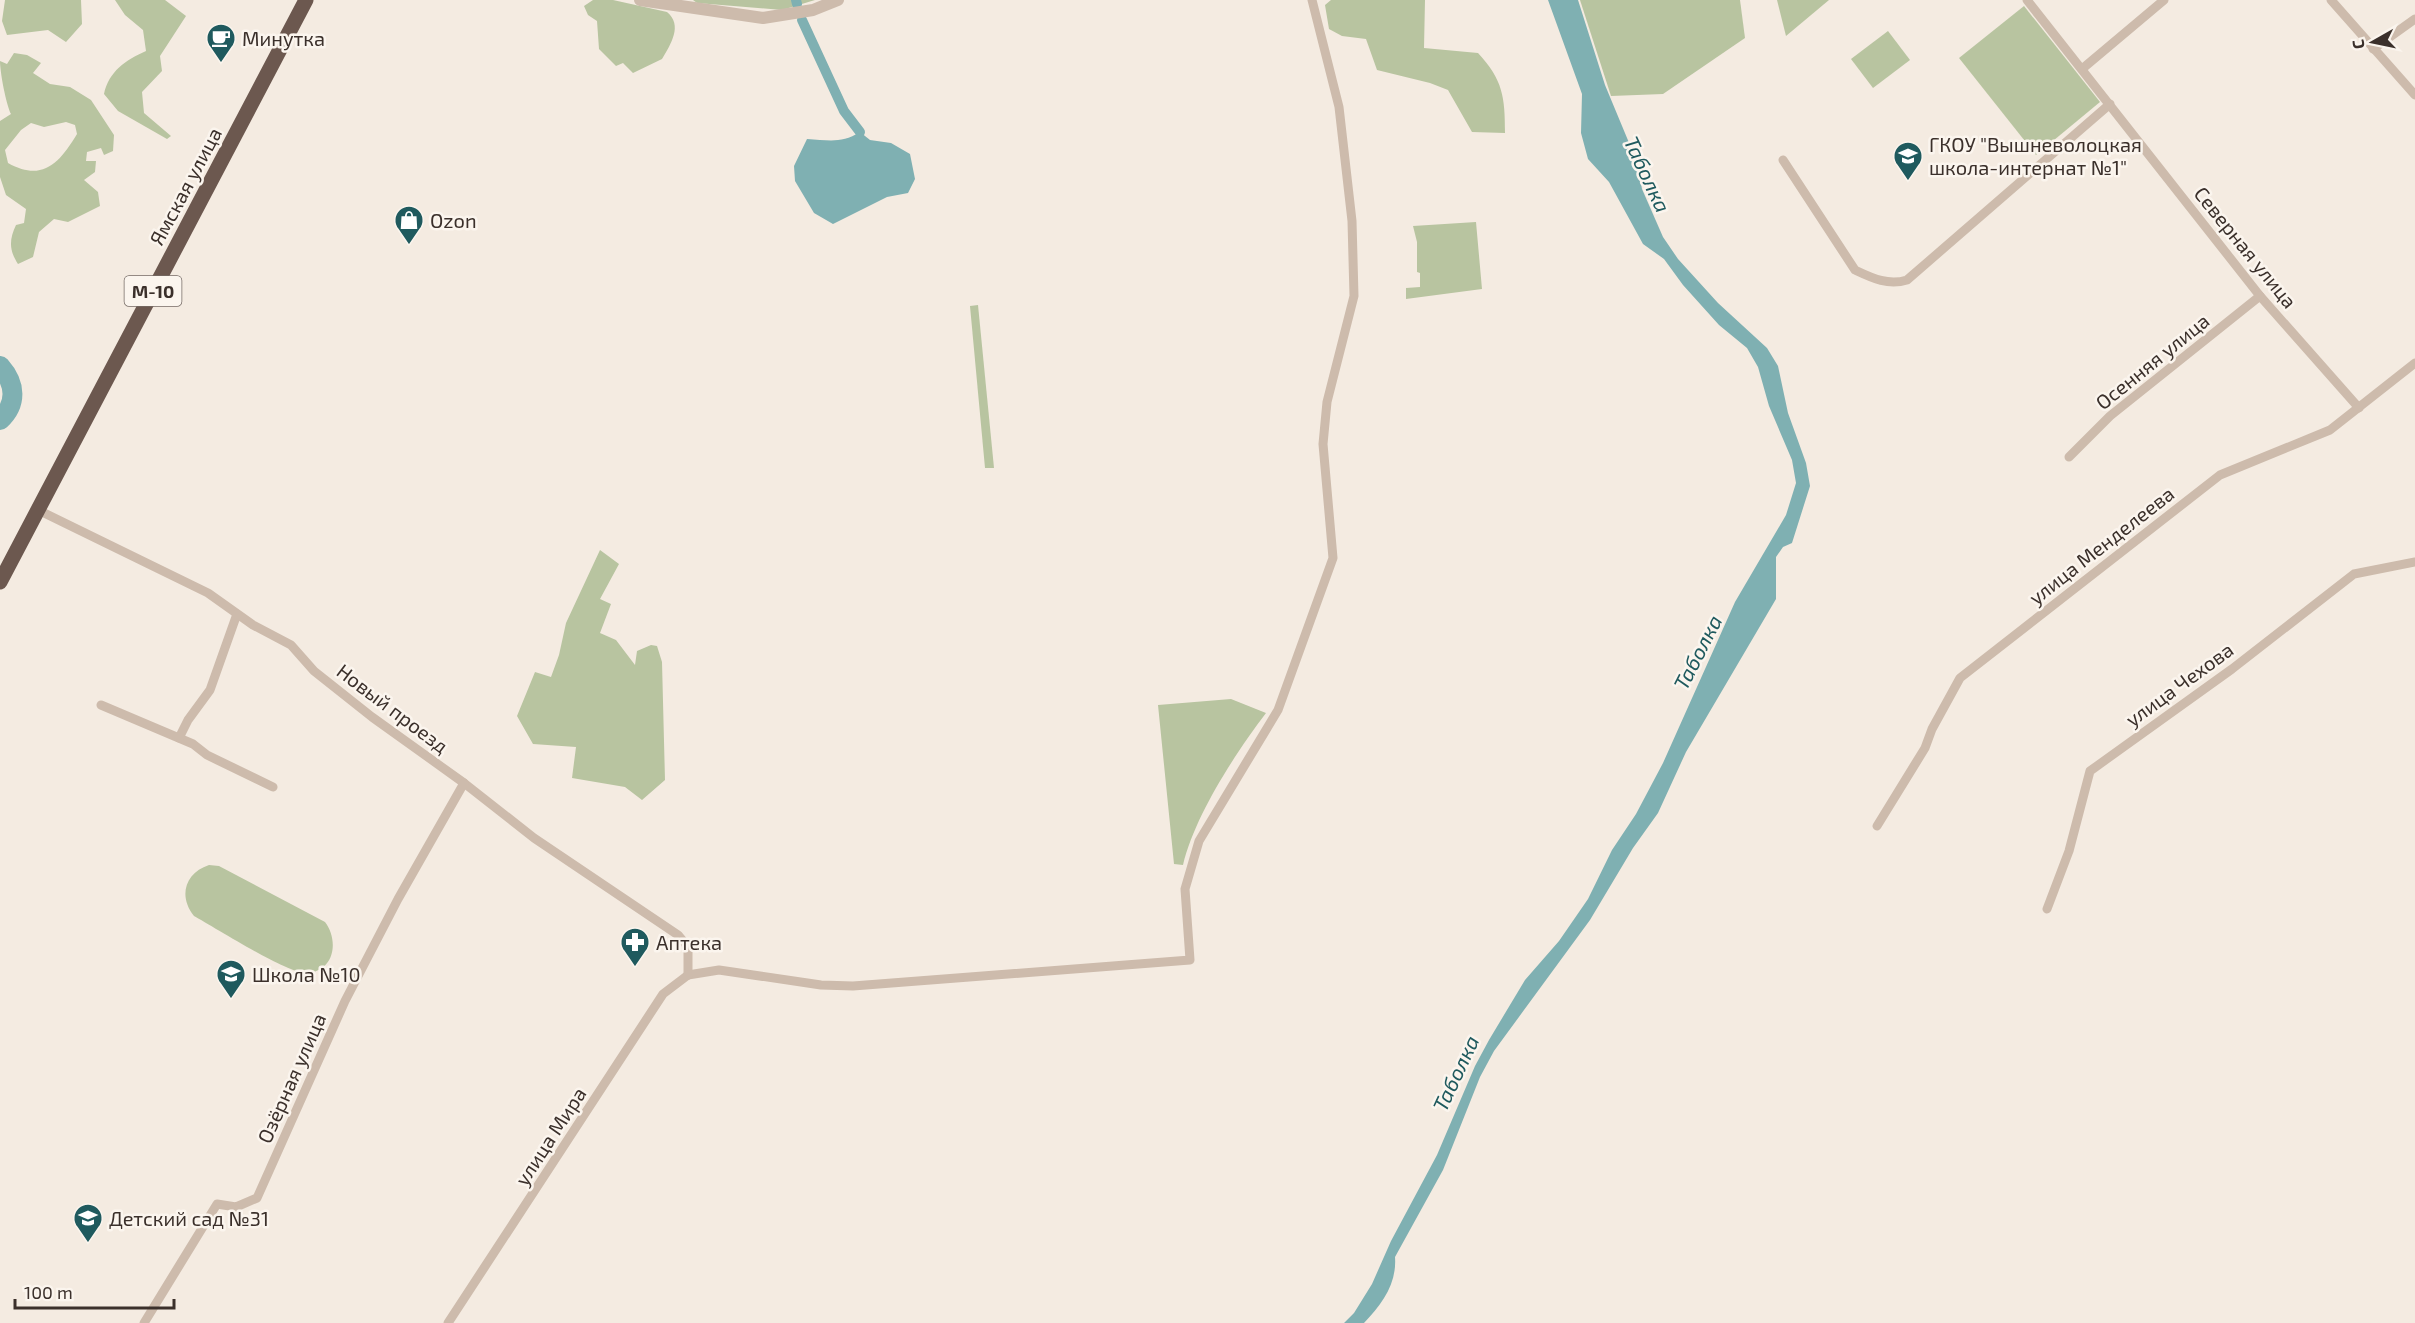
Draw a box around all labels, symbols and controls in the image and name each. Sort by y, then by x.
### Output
north arrow [2343,12,2403,72]
cafe icon: Минутка [205,22,237,64]
place label: Минутка [242,26,325,51]
text: С [2348,38,2368,51]
street label: Ямская улица [144,123,227,249]
water label: Таболка [1620,132,1676,216]
place label: ГКОУ "Вышневолоцкая школа-интернат №1" [1929,132,2142,179]
school or university icon: ГКОУ "Вышневолоцкая школа-интернат №1" [1892,140,1924,182]
street label: Северная улица [2189,181,2302,313]
shop icon: Ozon [393,204,425,246]
place label: Ozon [430,208,477,232]
road number: М-10 [124,276,182,306]
street label: Осенняя улица [2090,308,2214,415]
street label: улица Менделеева [2024,481,2179,610]
water label: Таболка [1668,610,1726,694]
street label: улица Чехова [2120,637,2238,732]
street label: Новый проезд [333,658,453,758]
pharmacy icon: Аптека [619,926,651,968]
place label: Аптека [656,930,722,954]
school or university icon: Школа №10 [215,958,247,1000]
place label: Школа №10 [252,962,361,986]
street label: Озёрная улица [252,1009,331,1147]
water label: Таболка [1427,1031,1483,1115]
street label: улица Мира [509,1082,591,1190]
school or university icon: Детский сад №31 [72,1202,104,1244]
place label: Детский сад №31 [109,1206,269,1230]
scale bar [15,1272,174,1310]
text: 100 m [24,1281,73,1303]

